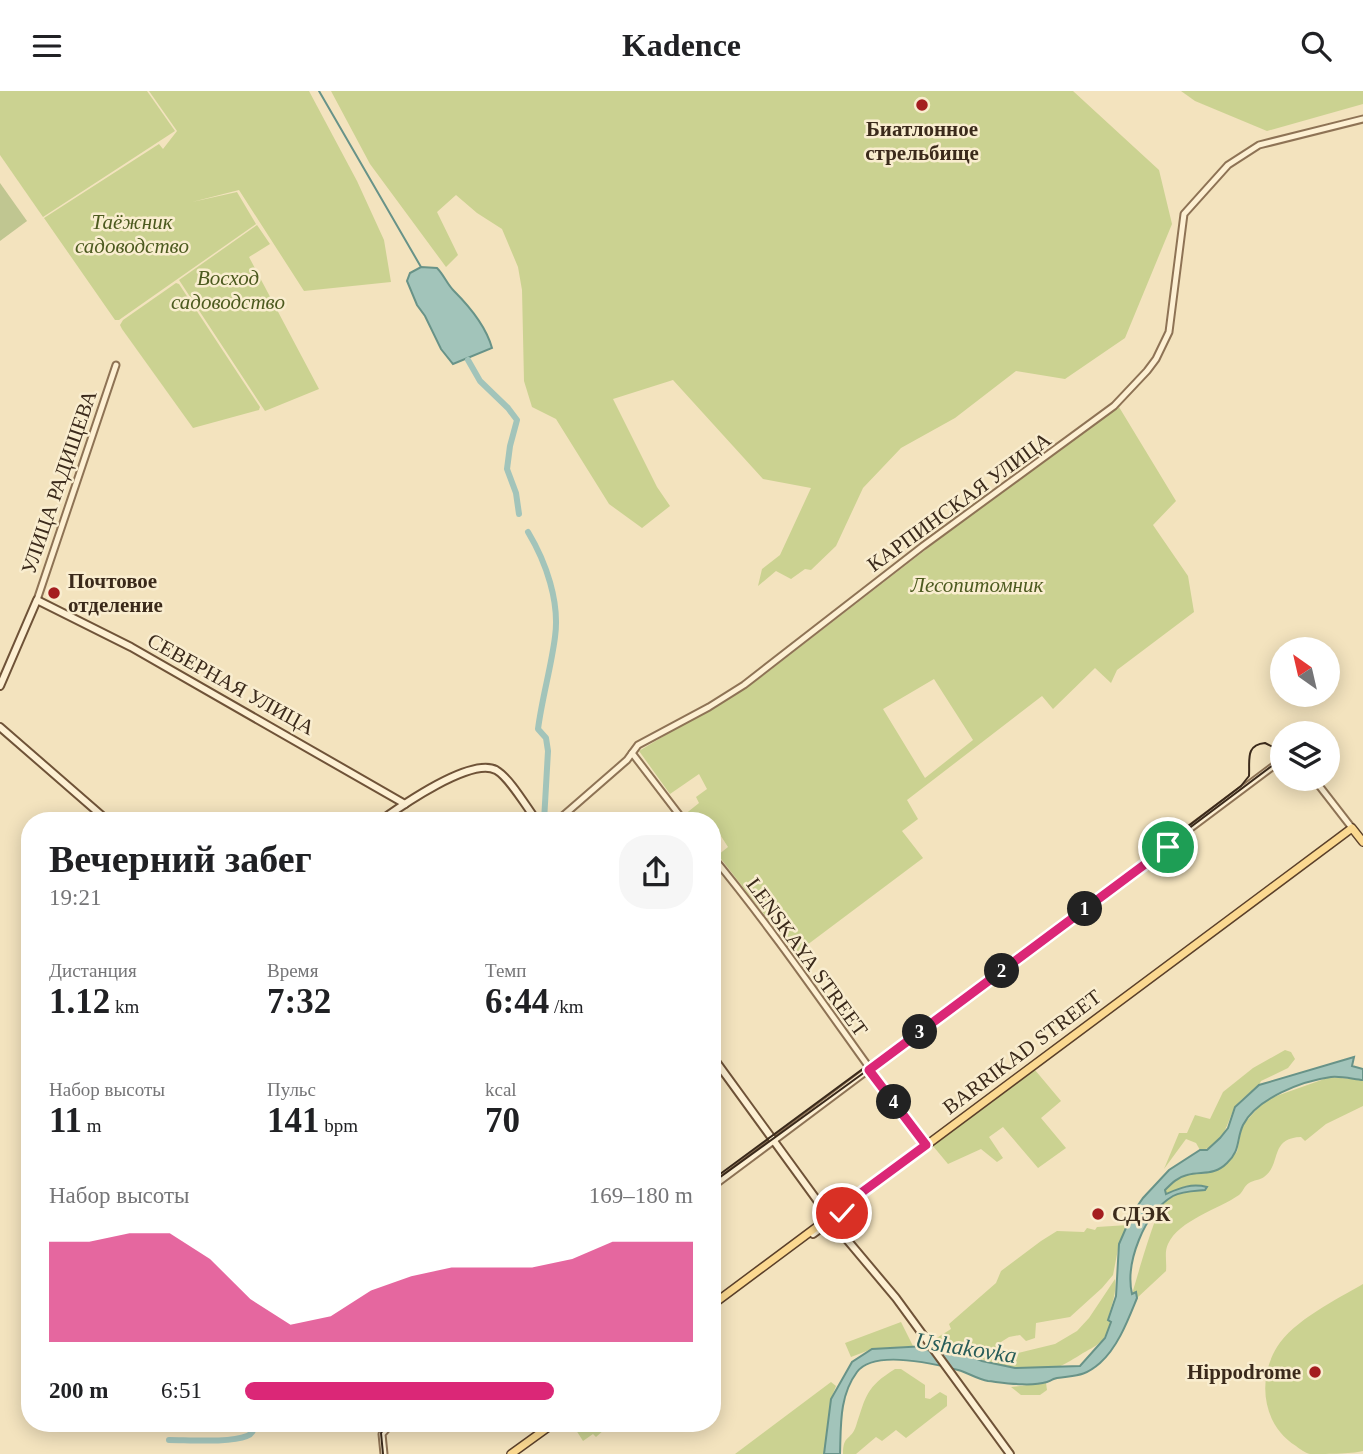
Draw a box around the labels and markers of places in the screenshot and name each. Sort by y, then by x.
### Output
marker: Биатлонное стрельбище [914,97,930,113]
place label: Биатлонное стрельбище [865,117,979,165]
place label: Почтовое отделение [68,569,163,617]
marker: Почтовое отделение [46,585,62,601]
pin [1138,817,1198,877]
pin: 1 [1068,891,1102,927]
pin: 2 [984,953,1020,989]
pin: 3 [902,1014,937,1049]
pin: 4 [876,1084,912,1119]
pin [812,1183,872,1243]
place label: СДЭК [1112,1202,1171,1226]
marker: СДЭК [1090,1206,1106,1222]
place label: Hippodrome [1187,1360,1301,1384]
marker: Hippodrome [1307,1364,1323,1380]

